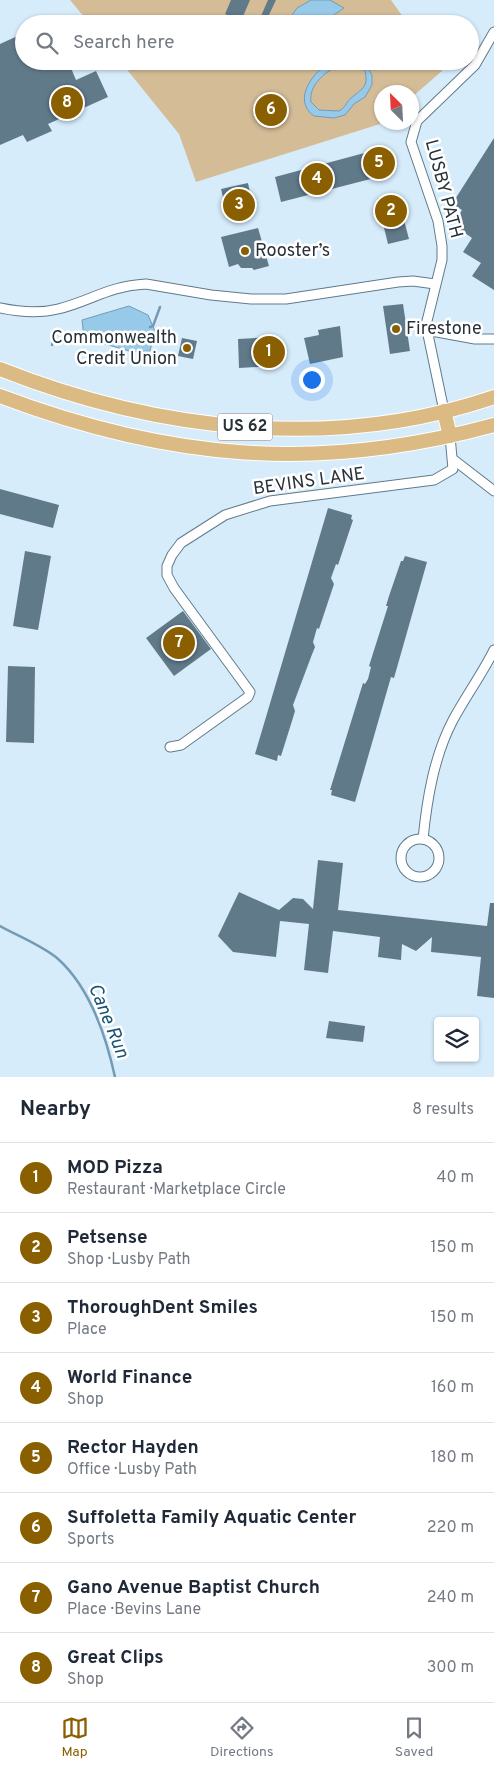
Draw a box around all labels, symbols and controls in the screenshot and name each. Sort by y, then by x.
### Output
search box [15,15,479,70]
icon: search [33,29,61,57]
text: Search here [73,31,175,55]
pin: 8 [51,84,83,122]
north arrow [374,85,419,130]
pin: 6 [255,91,287,129]
street label: LUSBY PATH [419,137,467,241]
pin: 5 [363,144,395,182]
pin: 4 [301,160,333,198]
pin: 3 [223,186,255,224]
pin: 2 [375,192,407,230]
place label: Rooster’s [255,240,330,263]
marker: Rooster’s [239,245,251,257]
place label: Firestone [406,318,482,341]
marker: Firestone [390,323,402,335]
place label: Commonwealth Credit Union [51,327,177,371]
pin: 1 [253,333,285,371]
marker: Commonwealth Credit Union [181,342,193,354]
your location [299,367,325,393]
road number: US 62 [218,414,272,441]
street label: BEVINS LANE [252,463,366,501]
pin: 7 [163,624,195,662]
water label: Cane Run [82,980,134,1063]
map controls [434,1017,479,1062]
button: layers [434,1017,479,1062]
text: Nearby [20,1096,91,1123]
text: 8 results [412,1100,474,1120]
text: MOD Pizza [67,1156,163,1180]
text: 1 [33,1168,39,1188]
text: 40 m [436,1168,474,1188]
text: Restaurant · Marketplace Circle [67,1180,286,1200]
text: Petsense [67,1226,148,1250]
text: 2 [31,1238,41,1258]
text: 150 m [431,1238,474,1258]
text: Shop · Lusby Path [67,1250,191,1270]
text: ThoroughDent Smiles [67,1296,258,1320]
text: 3 [31,1308,41,1328]
text: 150 m [431,1308,474,1328]
text: Place [67,1320,107,1340]
text: World Finance [67,1366,192,1390]
text: 4 [31,1378,41,1398]
text: 160 m [431,1378,474,1398]
text: Shop [67,1390,104,1410]
text: Rector Hayden [67,1436,199,1460]
text: 5 [31,1448,41,1468]
text: 180 m [431,1448,474,1468]
text: Office · Lusby Path [67,1460,197,1480]
text: Suffoletta Family Aquatic Center [67,1506,356,1530]
text: 6 [31,1518,41,1538]
text: 220 m [427,1518,474,1538]
text: Sports [67,1530,115,1550]
text: Gano Avenue Baptist Church [67,1576,320,1600]
text: 7 [32,1588,40,1608]
text: 240 m [427,1588,474,1608]
text: Place · Bevins Lane [67,1600,201,1620]
text: Great Clips [67,1646,164,1670]
text: 8 [31,1658,41,1678]
text: 300 m [427,1658,474,1678]
text: Shop [67,1670,104,1690]
tab: Map [61,1714,89,1761]
tab: Directions [210,1714,274,1761]
tab: Saved [395,1714,433,1761]

